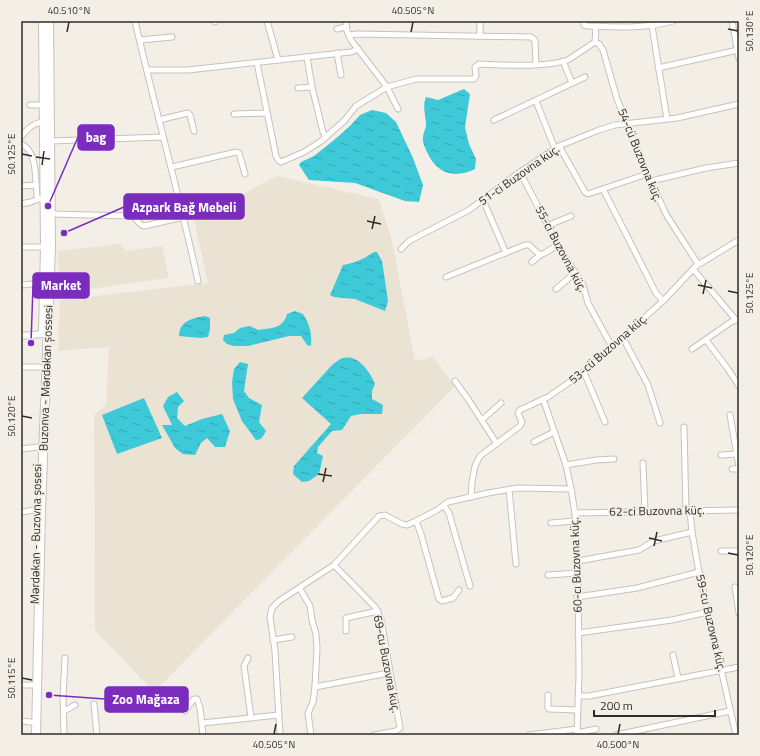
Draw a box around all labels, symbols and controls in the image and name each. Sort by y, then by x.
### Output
text: 40.510°N [48,3,90,18]
text: 40.505°N [392,3,434,18]
text: 50.130°E [742,10,757,52]
street label: 54-cü Buzovna küç. [613,105,668,204]
callout: bag [78,125,114,150]
text: bag [86,127,106,147]
text: 50.125°E [4,133,19,175]
street label: 51-ci Buzovna küç. [474,139,563,210]
callout: Azpark Bağ Mebeli [124,194,244,219]
text: Azpark Bağ Mebeli [132,197,236,217]
street label: 55-ci Buzovna küç. [531,202,592,295]
text: 50.125°E [742,272,757,314]
callout: Market [33,273,89,298]
text: Market [41,275,82,295]
street label: Buzonva - Mərdəkan şossesi [33,305,58,451]
street label: 53-cü Buzovna küç. [564,309,651,388]
text: 50.120°E [4,395,19,437]
street label: Mərdəkan - Buzovna şosesi [25,464,46,604]
street label: 62-ci Buzovna küç. [609,500,705,521]
street label: 60-cı Buzovna küç. [564,517,587,613]
text: 50.120°E [742,534,757,576]
street label: 59-cu Buzovna küç. [691,572,732,673]
street label: 69-cu Buzovna küç. [369,613,406,714]
text: 50.115°E [4,657,19,699]
callout: Zoo Mağaza [105,687,188,712]
text: Zoo Mağaza [112,689,180,709]
scale bar [594,692,715,718]
text: 200 m [600,696,633,715]
text: 40.505°N [253,737,295,752]
text: 40.500°N [597,737,639,752]

